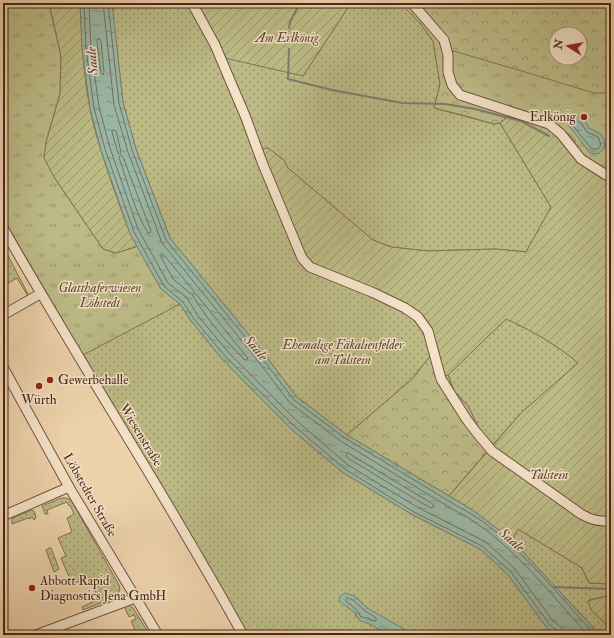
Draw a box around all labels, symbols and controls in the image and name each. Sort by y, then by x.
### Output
north arrow [548,26,588,66]
park label: Am Erlkönig [253,30,320,46]
text: N [551,37,566,51]
water label: Saale [82,46,102,77]
place label: Erlkönig [530,109,577,125]
marker: Erlkönig [579,112,589,122]
park label: Glatthaferwiesen Löbstedt [59,280,141,311]
water label: Saale [240,331,272,365]
park label: Ehemalige Fäkalienfelder am Talstein [281,337,405,368]
place label: Gewerbehalle [58,372,129,388]
marker: Gewerbehalle [45,375,55,385]
marker: Würth [34,381,44,391]
place label: Würth [20,392,57,408]
street label: Wiesenstraße [116,400,166,470]
street label: Löbstedter Straße [60,450,121,540]
park label: Talstein [530,467,568,483]
water label: Saale [495,524,529,556]
place label: Abbott Rapid Diagnostics Jena GmbH [39,573,167,604]
marker: Abbott Rapid Diagnostics Jena GmbH [27,583,37,593]

